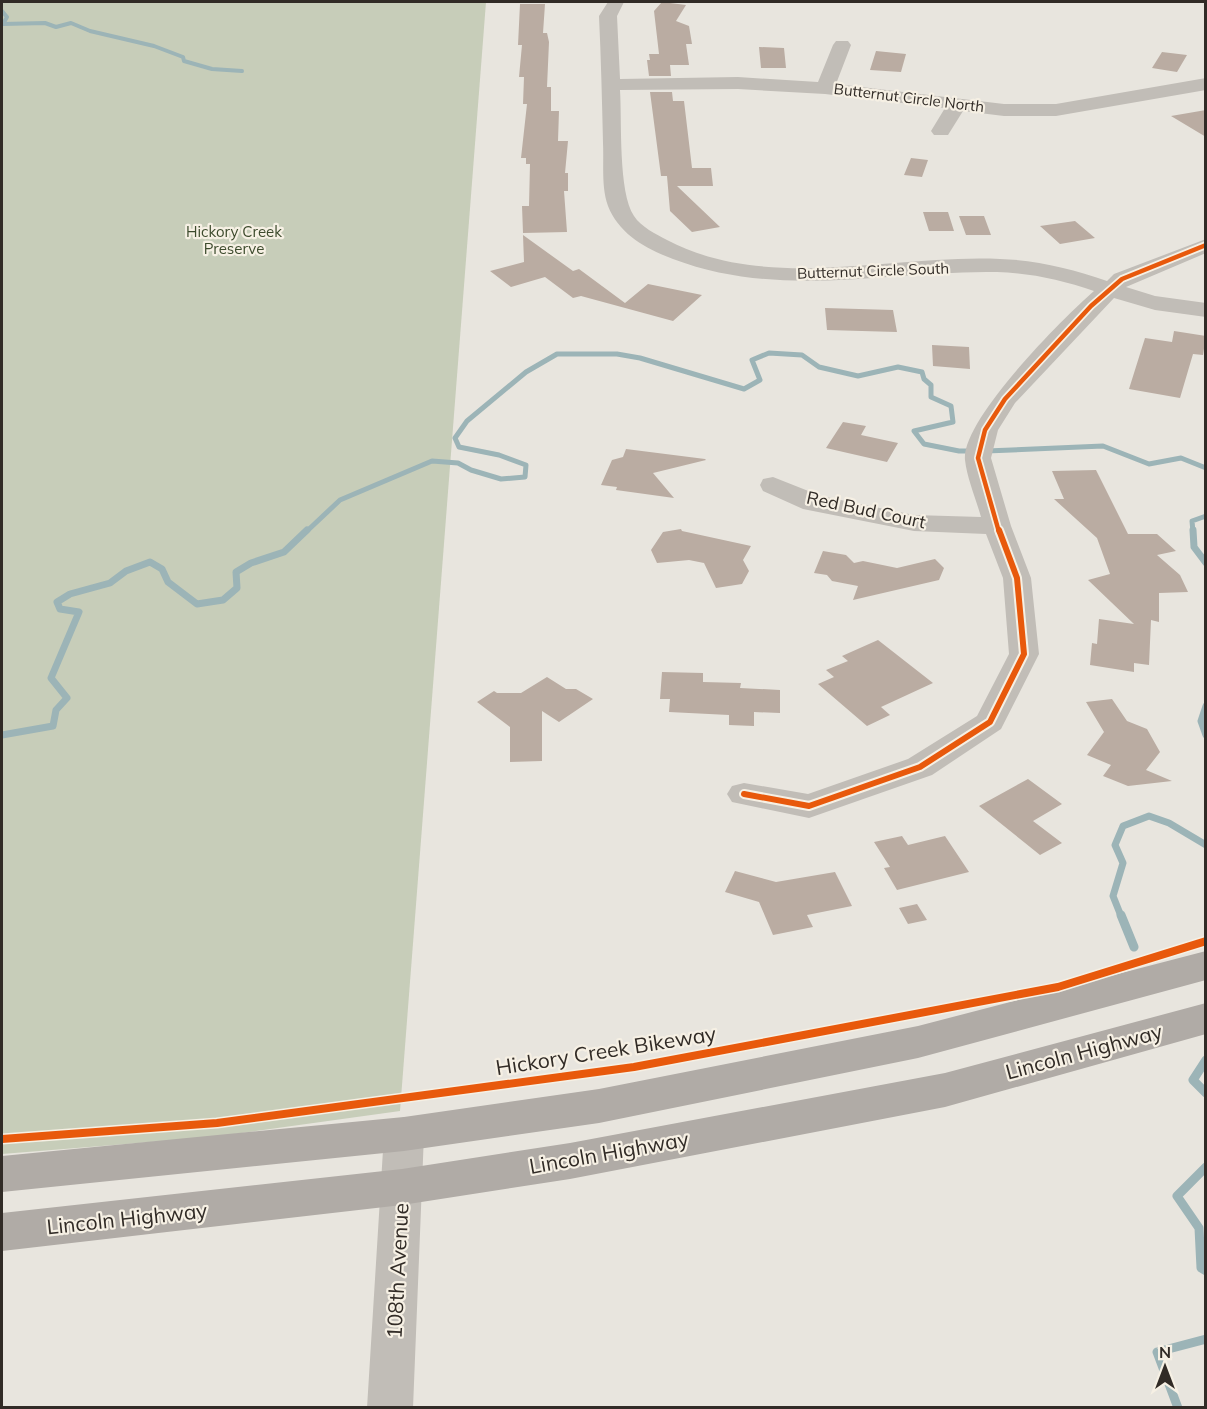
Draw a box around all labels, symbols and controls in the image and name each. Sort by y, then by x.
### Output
street label: Butternut Circle North [833,79,985,116]
park label: Hickory Creek Preserve [186,222,282,258]
street label: Butternut Circle South [797,258,949,283]
street label: Red Bud Court [804,486,928,533]
street label: Lincoln Highway [1002,1018,1165,1084]
street label: Hickory Creek Bikeway [494,1020,718,1080]
street label: Lincoln Highway [527,1125,691,1179]
street label: Lincoln Highway [45,1197,208,1239]
street label: 108th Avenue [380,1202,414,1340]
north arrow [1135,1337,1195,1397]
text: N [1159,1342,1171,1362]

